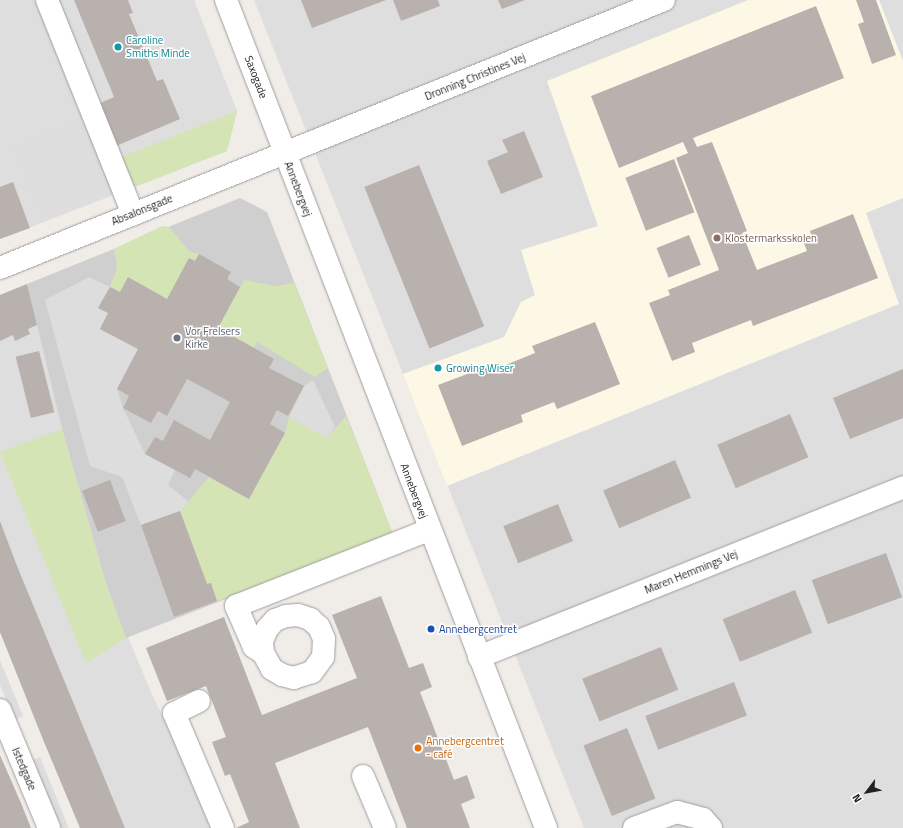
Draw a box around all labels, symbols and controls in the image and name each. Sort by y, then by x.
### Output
place label: Caroline Smiths Minde [126,34,190,60]
marker: Caroline Smiths Minde [113,42,123,52]
street label: Dronning Christines Vej [423,51,527,103]
street label: Saxogade [242,54,270,100]
street label: Annebergvej [281,160,315,218]
street label: Absalonsgade [109,192,175,228]
place label: Klostermarksskolen [725,231,817,245]
marker: Klostermarksskolen [712,233,722,243]
place label: Vor Frelsers Kirke [185,325,240,351]
marker: Vor Frelsers Kirke [172,333,182,343]
place label: Growing Wiser [446,361,514,375]
marker: Growing Wiser [433,363,443,373]
street label: Annebergvej [397,462,431,520]
street label: Maren Hemmings Vej [643,547,739,597]
place label: Annebergcentret [439,622,517,636]
marker: Annebergcentret [426,624,436,634]
place label: Annebergcentret - café [426,735,504,761]
marker: Annebergcentret - café [413,743,423,753]
street label: Istedgade [9,745,39,793]
north arrow [847,772,887,812]
text: N [848,791,866,806]

